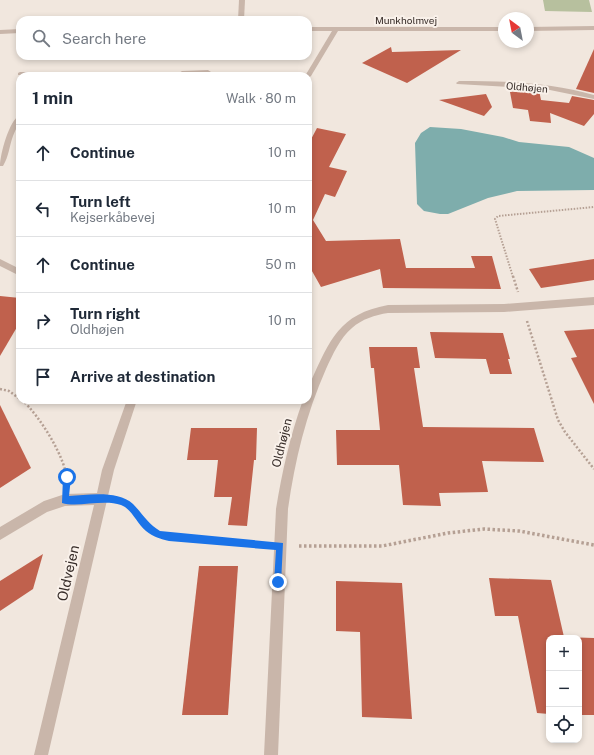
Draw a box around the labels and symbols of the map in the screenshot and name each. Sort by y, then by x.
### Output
north arrow [498,12,534,48]
street label: Munkholmvej [375,14,437,26]
street label: Oldhøjen [506,79,549,95]
street label: Oldhøjen [269,417,295,469]
route start [58,468,76,486]
street label: Oldvejen [54,543,82,603]
route end [269,573,287,591]

